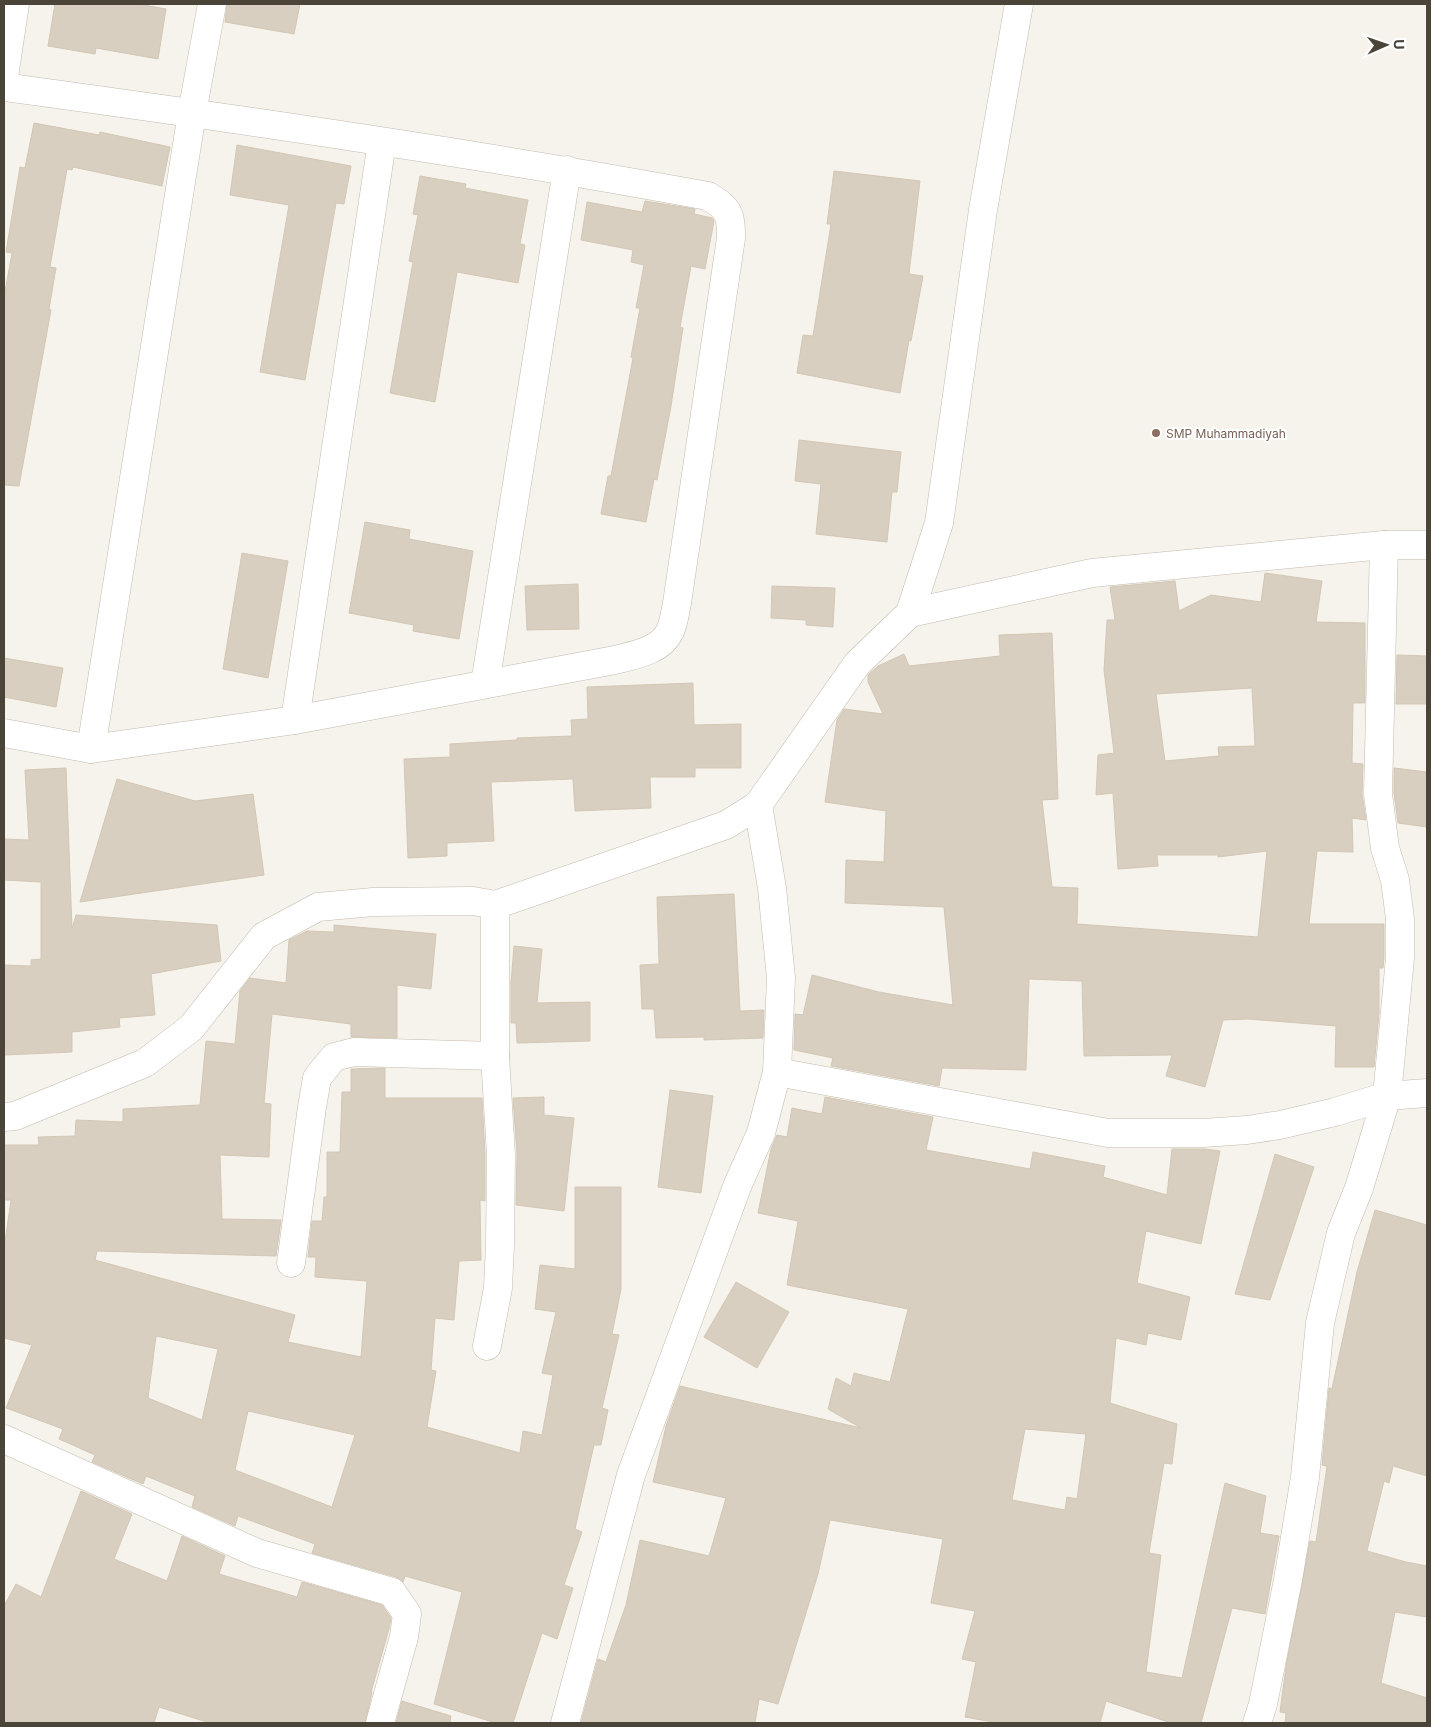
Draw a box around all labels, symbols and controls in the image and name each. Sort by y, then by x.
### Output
north arrow [1361,20,1411,70]
text: U [1391,39,1408,50]
place label: SMP Muhammadiyah [1166,426,1286,441]
marker: SMP Muhammadiyah [1150,427,1162,439]

